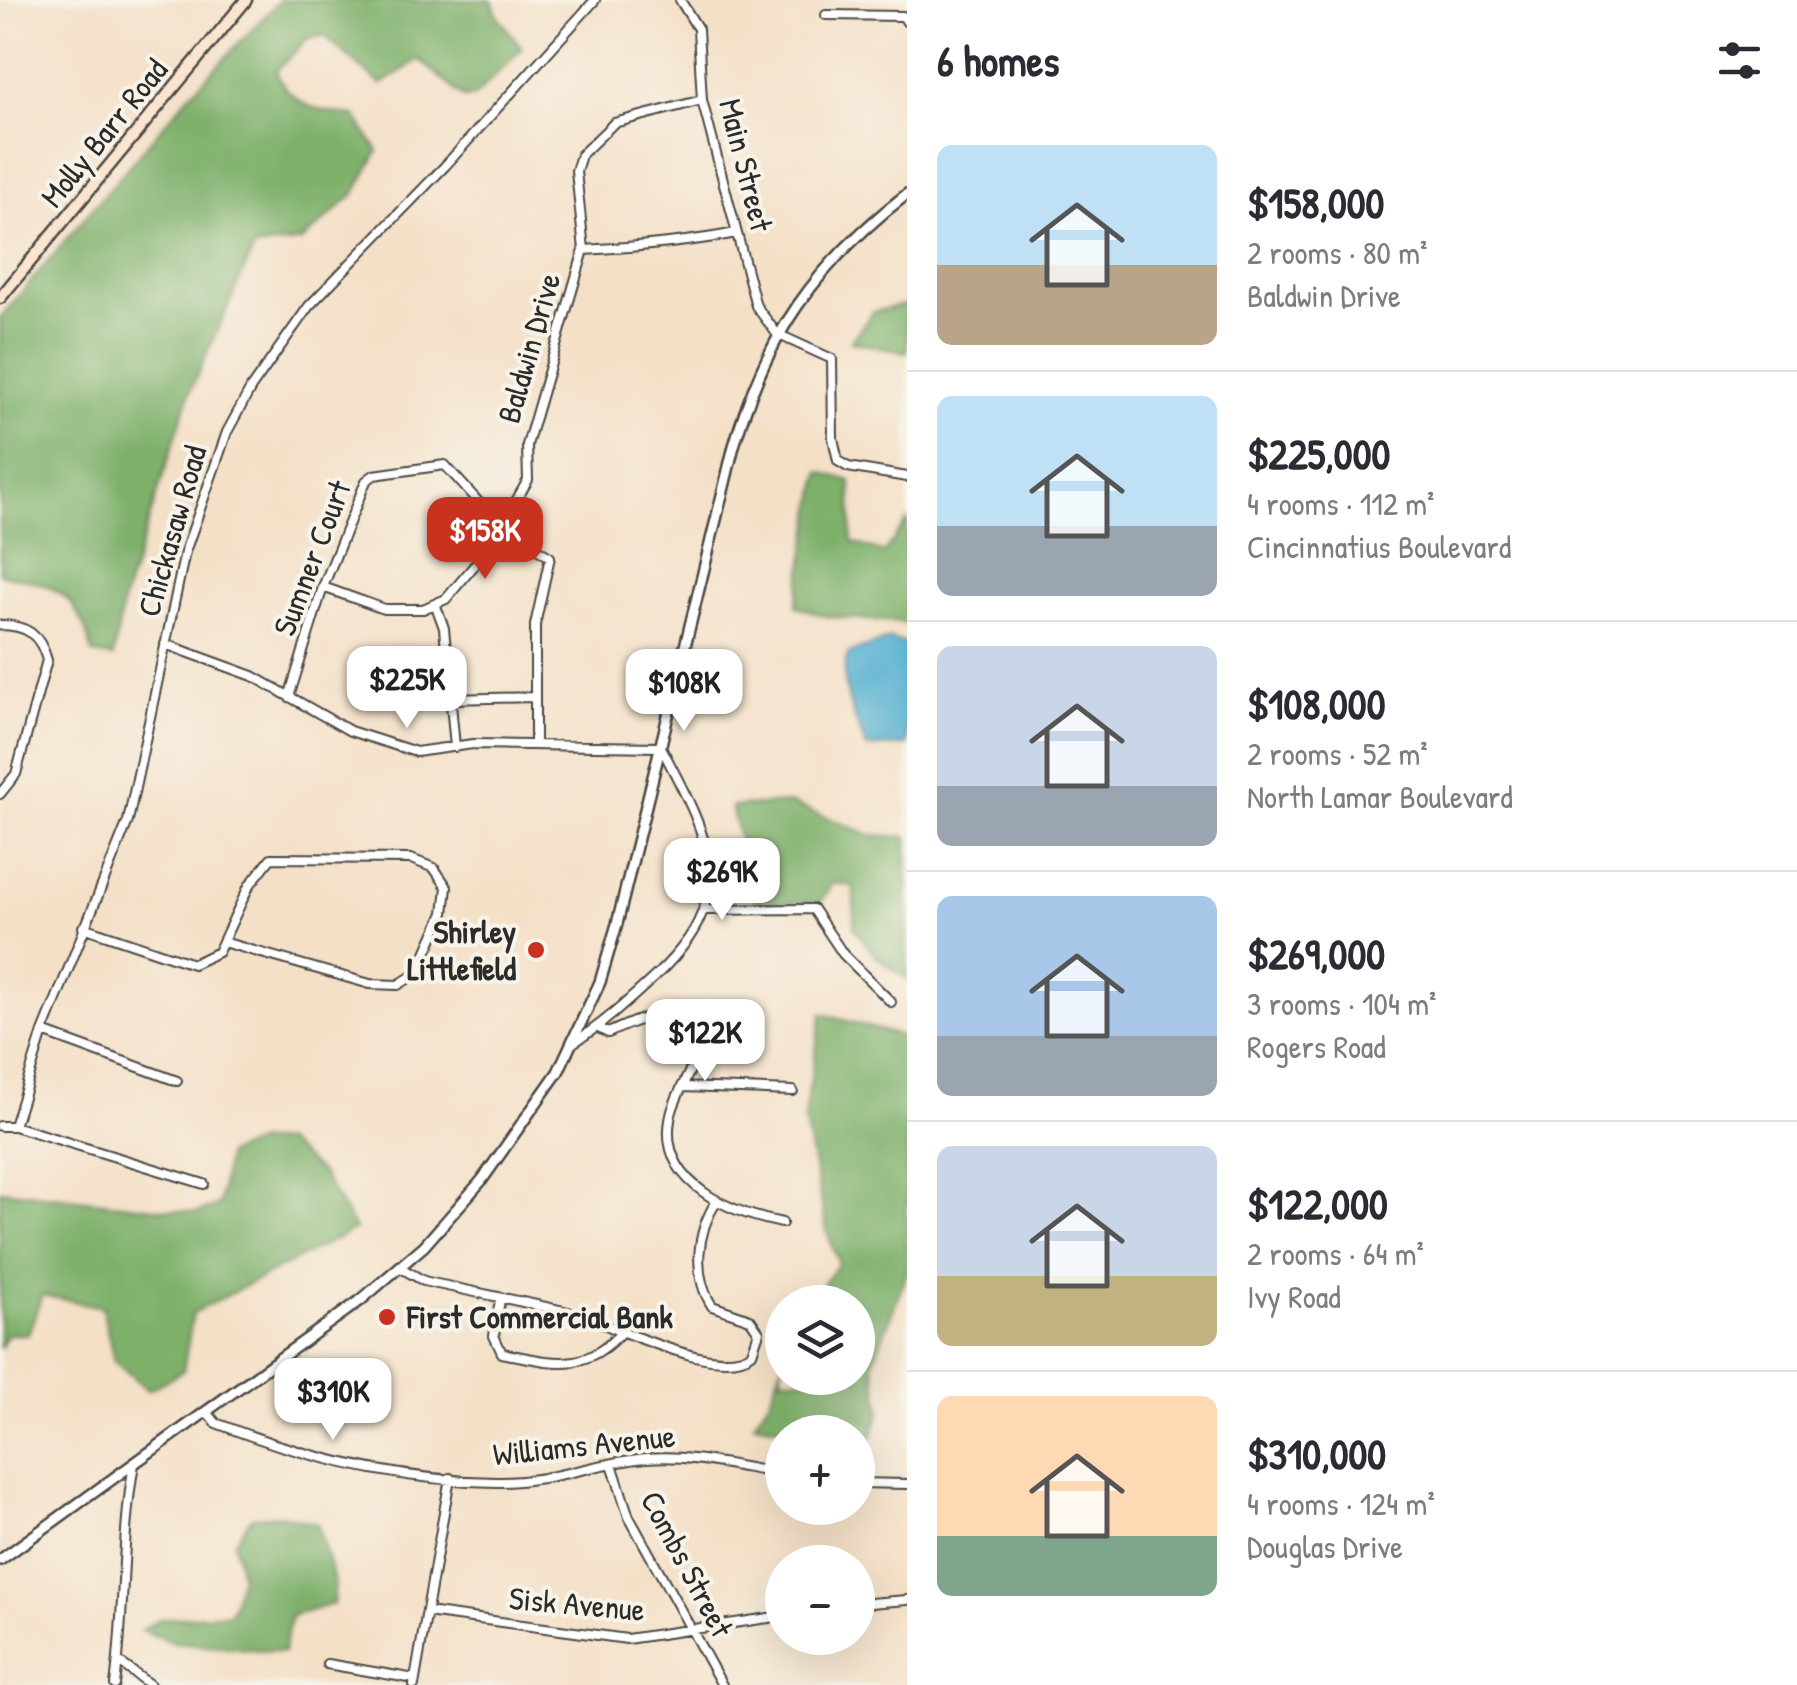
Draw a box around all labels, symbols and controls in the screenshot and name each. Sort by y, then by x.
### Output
text: 6 homes [937,32,1059,89]
icon: filters [1712,33,1767,88]
street label: Molly Barr Road [30,49,177,216]
street label: Main Street [709,94,784,237]
text: $158,000 [1247,174,1384,231]
icon: home [1017,185,1137,305]
text: 2 rooms · 80 m² [1247,231,1427,274]
street label: Baldwin Drive [487,268,570,428]
text: Baldwin Drive [1247,274,1401,317]
text: $225,000 [1247,425,1390,482]
icon: home [1017,436,1137,556]
street label: Chickasaw Road [127,440,216,621]
street label: Sumner Court [262,473,361,641]
text: 4 rooms · 112 m² [1247,482,1434,525]
pin: $158K [415,497,555,582]
text: $158K [449,508,521,551]
text: Cincinnatius Boulevard [1247,525,1511,568]
pin: $225K [337,646,477,731]
pin: $108K [614,649,754,734]
text: $225K [369,657,445,700]
text: $108K [648,660,720,703]
text: $108,000 [1247,675,1385,732]
icon: home [1017,686,1137,806]
text: 2 rooms · 52 m² [1247,732,1428,775]
text: North Lamar Boulevard [1247,775,1513,818]
pin: $269K [652,838,792,923]
text: $269K [686,849,758,892]
place label: Shirley Littlefield [407,910,517,990]
text: $269,000 [1247,925,1385,982]
icon: home [1017,936,1137,1056]
marker: Shirley Littlefield [525,939,547,961]
text: 3 rooms · 104 m² [1247,982,1436,1025]
pin: $122K [635,999,775,1084]
text: $122K [668,1010,742,1053]
text: Rogers Road [1247,1025,1386,1068]
text: $122,000 [1247,1175,1388,1232]
icon: home [1017,1186,1137,1306]
text: 2 rooms · 64 m² [1247,1232,1424,1275]
text: Ivy Road [1247,1275,1341,1318]
map controls [765,1285,875,1655]
button: layers [765,1285,875,1395]
place label: First Commercial Bank [406,1295,673,1338]
marker: First Commercial Bank [376,1306,398,1328]
pin: $310K [263,1358,403,1443]
text: $310K [296,1369,370,1412]
street label: Williams Avenue [491,1414,677,1475]
button: + [765,1415,875,1525]
text: $310,000 [1247,1425,1386,1482]
icon: home [1017,1436,1137,1556]
text: 4 rooms · 124 m² [1247,1482,1435,1525]
street label: Combs Street [631,1483,744,1645]
text: Douglas Drive [1247,1525,1403,1568]
button: − [765,1545,875,1655]
street label: Sisk Avenue [507,1576,647,1631]

